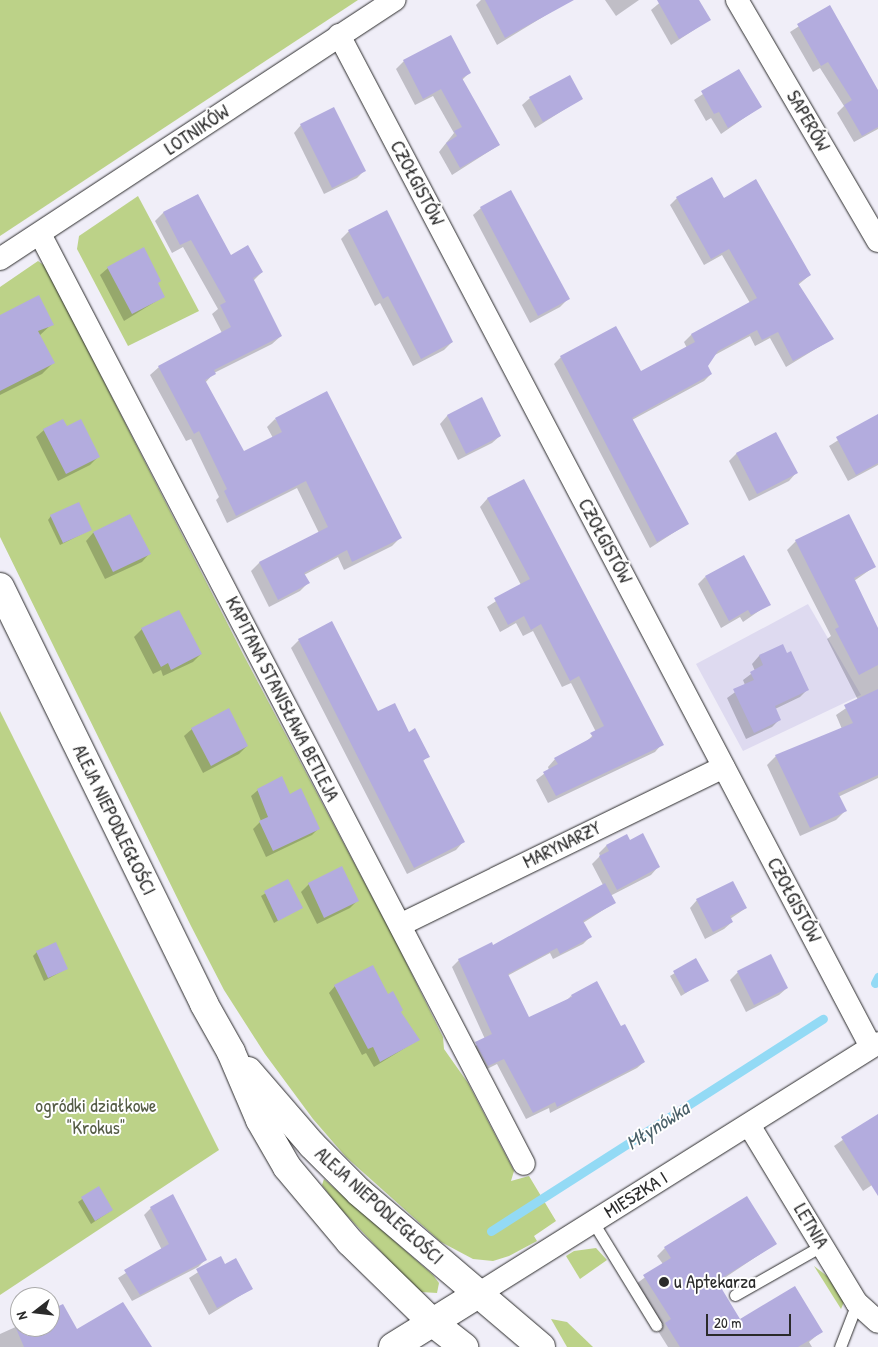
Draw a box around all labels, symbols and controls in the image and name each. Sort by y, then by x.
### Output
street label: SAPERÓW [782,87,834,155]
street label: LOTNIKÓW [160,100,234,160]
street label: CZOŁGISTÓW [385,137,449,229]
street label: CZOŁGISTÓW [573,495,637,587]
street label: KAPITANA STANISŁAWA BETLEJA [220,593,344,805]
street label: ALEJA NIEPODLEGŁOŚCI [68,741,160,899]
street label: MARYNARZY [519,816,605,874]
street label: CZOŁGISTÓW [762,854,826,946]
park label: ogródki działkowe "Krokus" [35,1095,157,1139]
water label: Młynówka [621,1096,693,1154]
street label: ALEJA NIEPODLEGŁOŚCI [310,1143,448,1269]
street label: MIESZKA I [600,1167,672,1223]
street label: LETNIA [789,1199,833,1253]
place label: u Aptekarza [674,1271,756,1293]
marker: u Aptekarza [658,1276,670,1288]
north arrow [10,1287,60,1337]
scale bar [708,1304,793,1336]
text: N [11,1310,31,1322]
text: 20 m [714,1312,741,1333]

